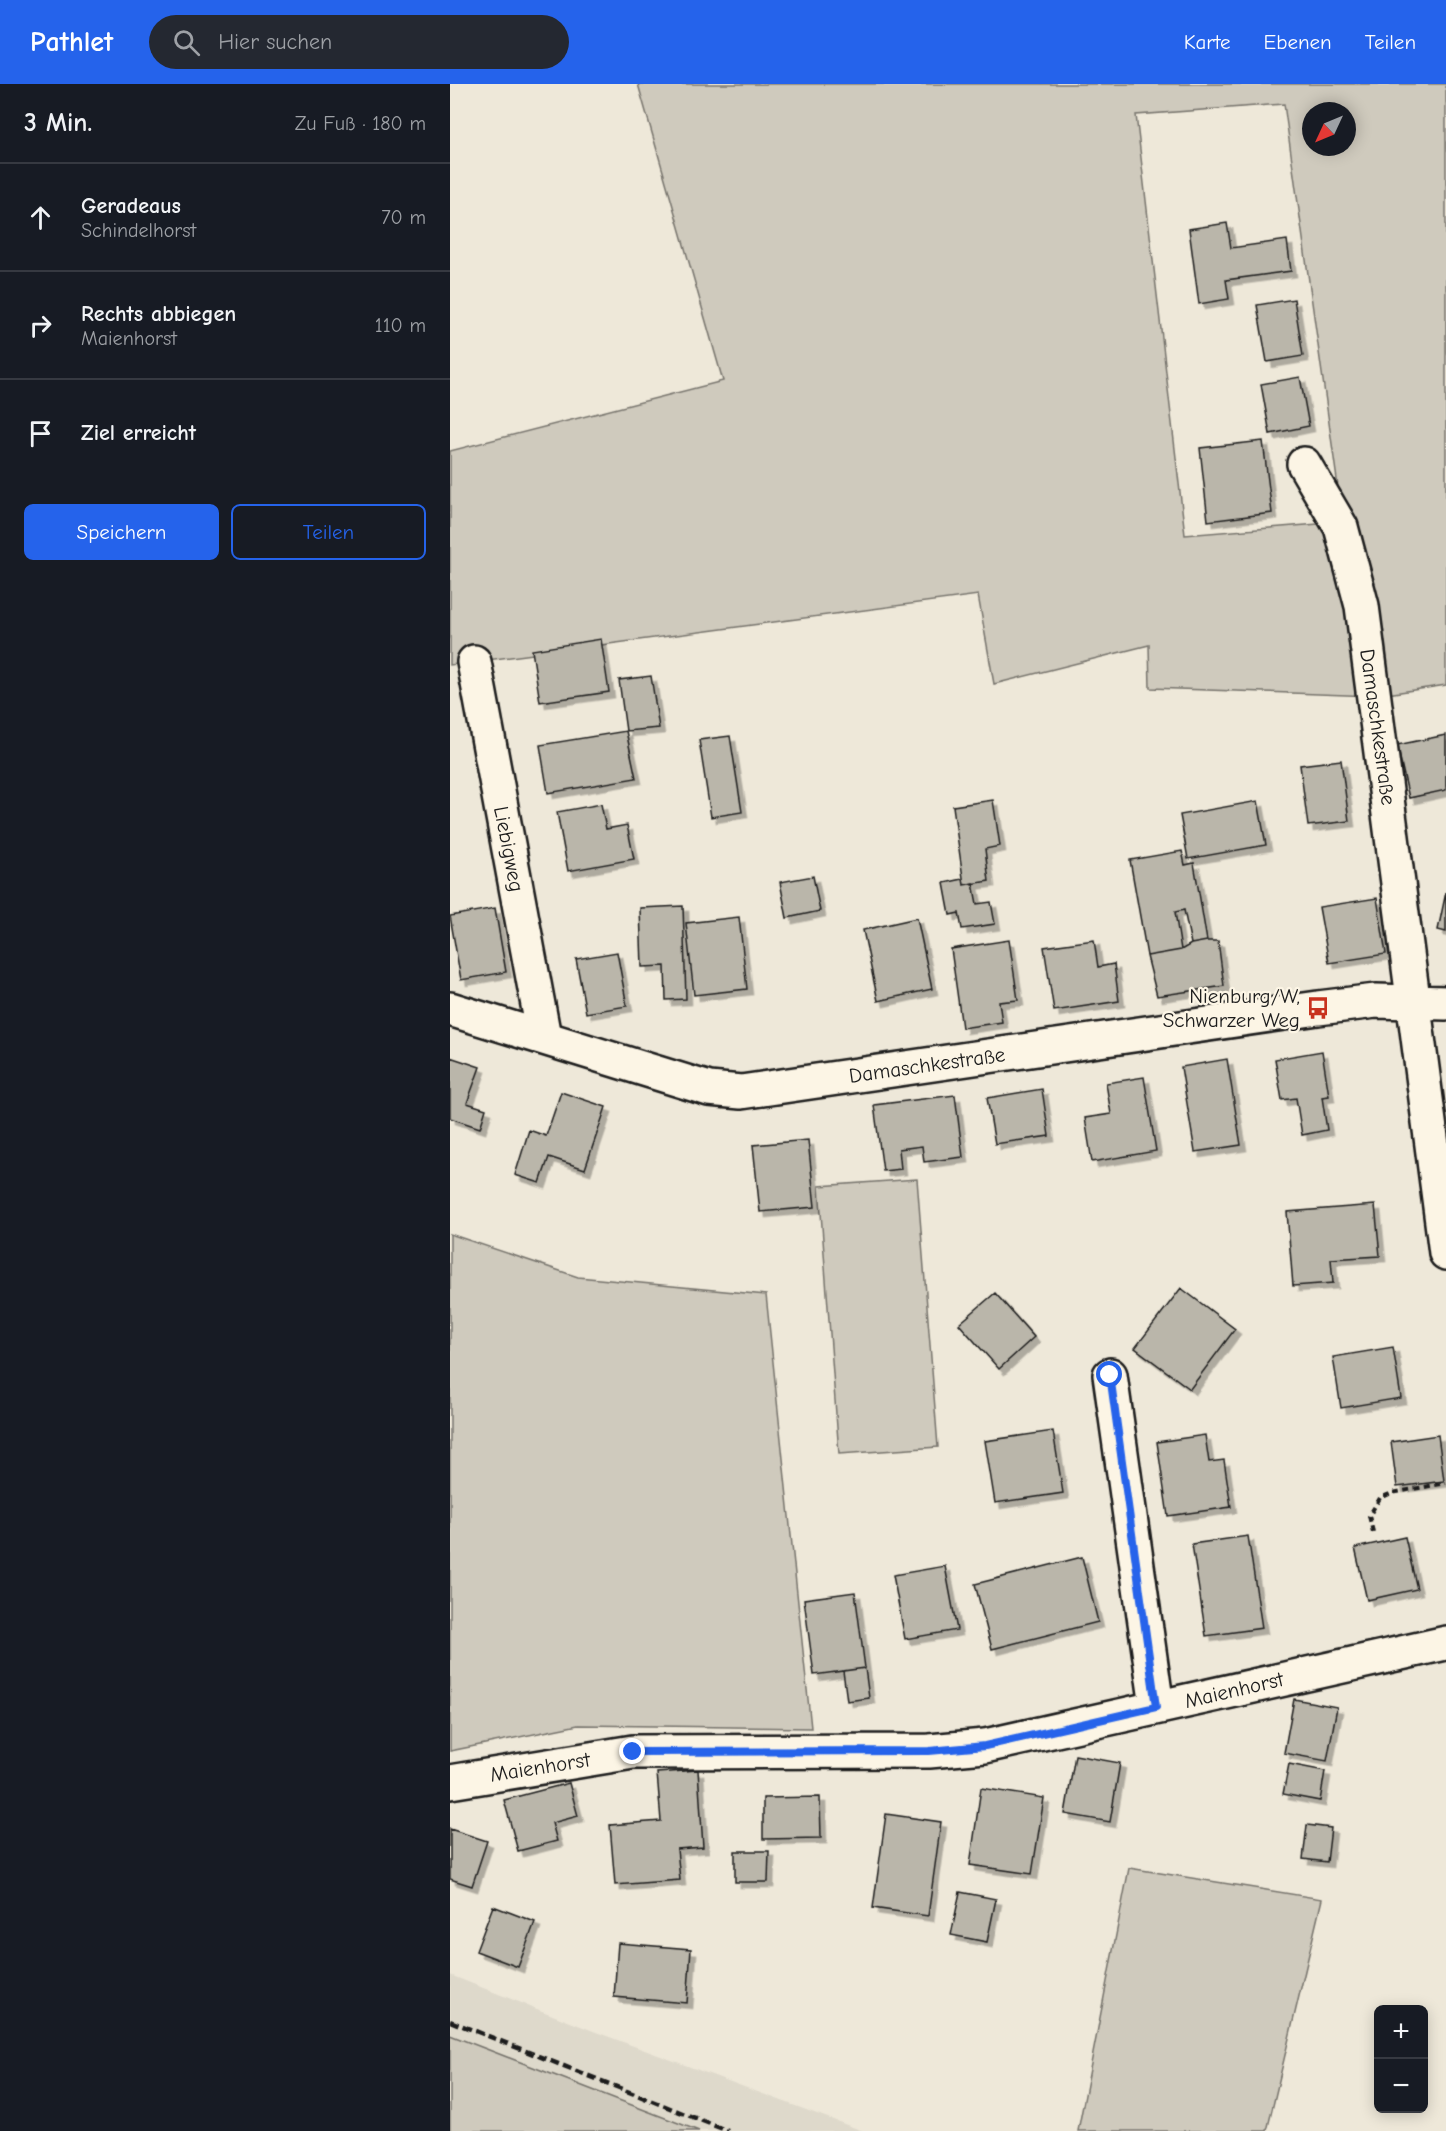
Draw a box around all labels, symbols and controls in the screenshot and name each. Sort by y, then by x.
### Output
search box [149,15,569,69]
text: Pathlet [30,26,113,58]
icon: search [170,26,203,59]
text: Hier suchen [218,29,332,55]
text: Karte [1184,30,1231,54]
text: Ebenen [1264,30,1332,54]
text: Teilen [1365,30,1416,54]
north arrow [1302,102,1356,156]
text: 3 Min. [24,108,92,138]
text: Zu Fuß · 180 m [295,112,426,135]
text: Geradeaus [81,193,181,219]
icon: ahead [24,201,57,234]
text: 70 m [381,206,426,229]
text: Schindelhorst [81,219,196,242]
text: Rechts abbiegen [81,301,236,327]
icon: right [24,309,57,342]
text: 110 m [375,314,426,337]
text: Maienhorst [81,327,177,350]
icon: arrive [24,417,57,450]
text: Ziel erreicht [81,420,196,446]
button: Speichern [24,504,219,560]
button: Teilen [231,504,426,560]
street label: Damaschkestraße [1355,647,1401,807]
street label: Liebigweg [489,804,529,894]
place label: Nienburg/W, Schwarzer Weg [1163,984,1300,1032]
bus stop icon: Nienburg/W, Schwarzer Weg [1305,995,1331,1021]
street label: Damaschkestraße [847,1042,1007,1088]
route start [1096,1361,1122,1387]
street label: Maienhorst [1182,1667,1287,1713]
route end [619,1738,645,1764]
street label: Maienhorst [488,1747,593,1787]
map controls [1374,2005,1428,2113]
button: + [1374,2005,1428,2059]
button: − [1374,2059,1428,2113]

